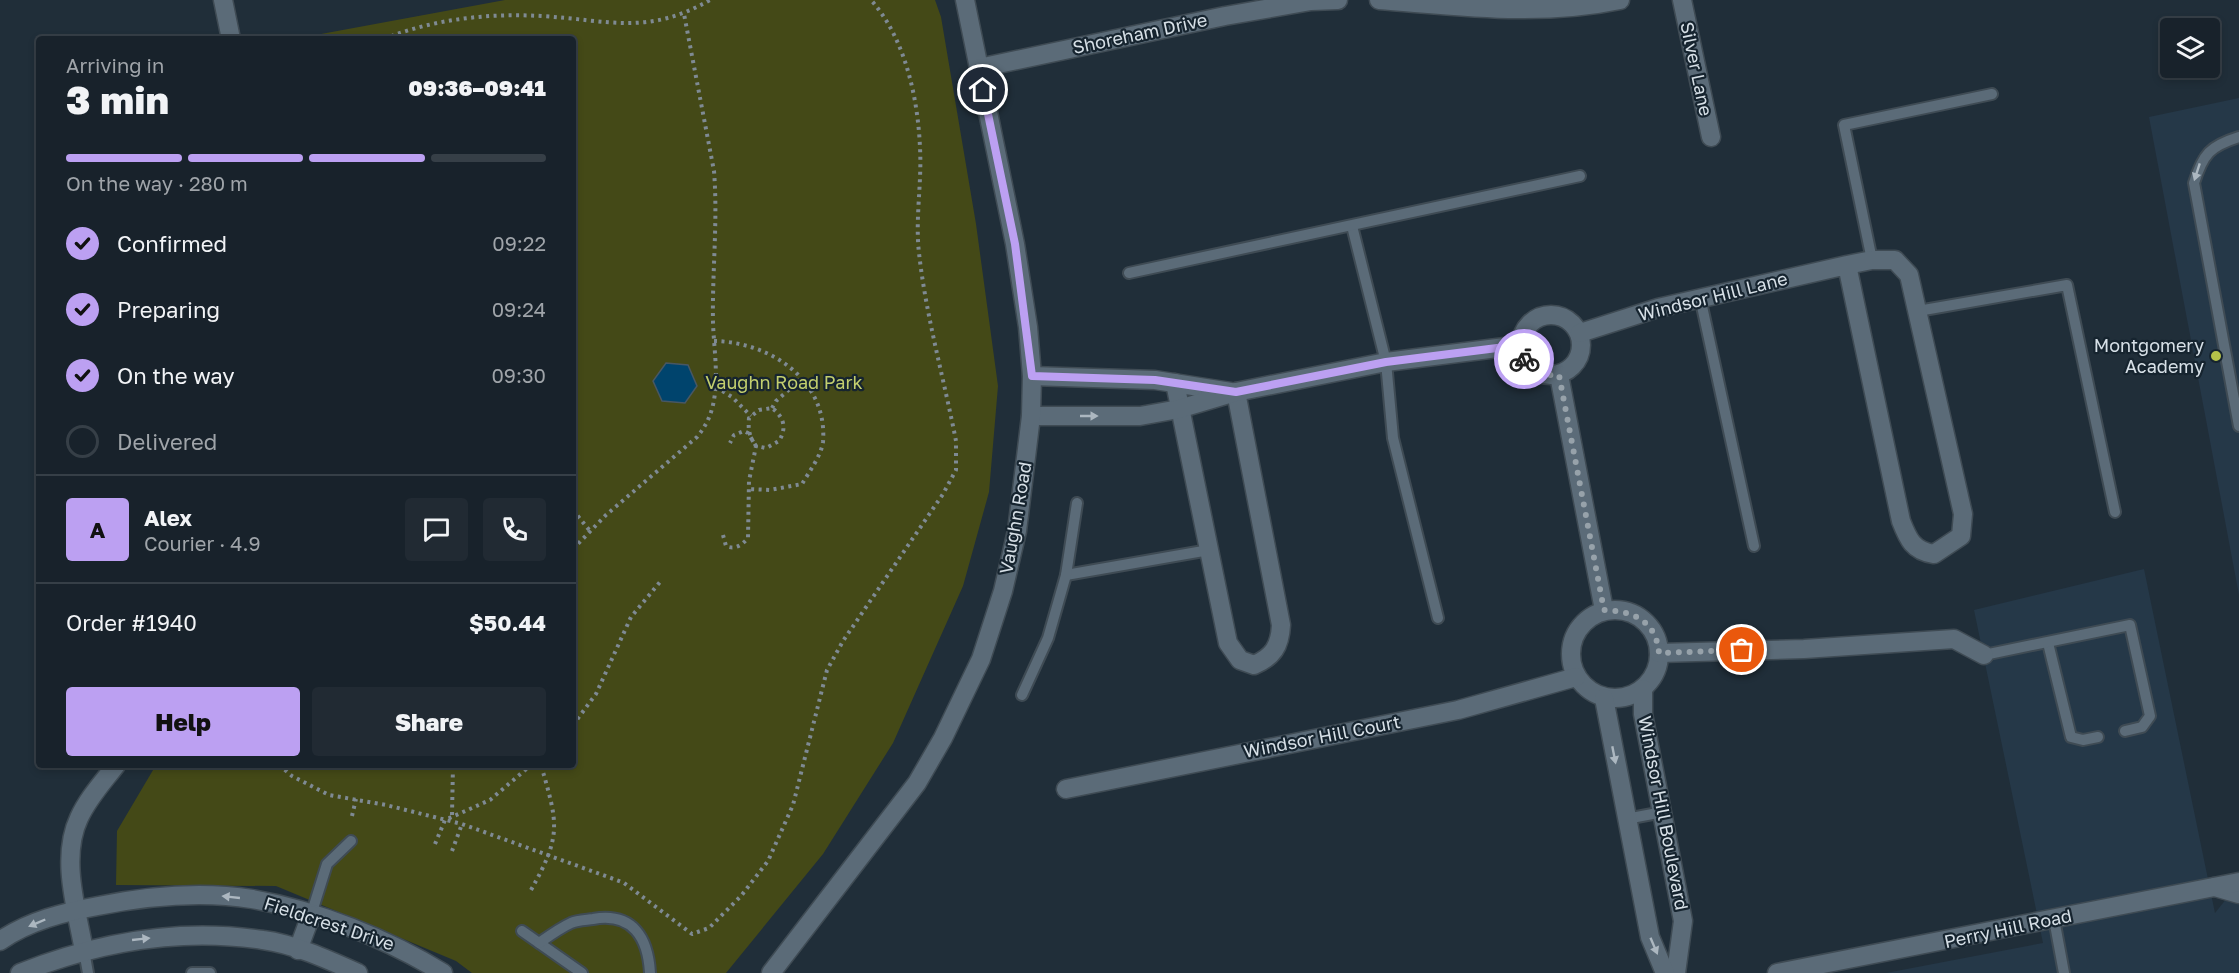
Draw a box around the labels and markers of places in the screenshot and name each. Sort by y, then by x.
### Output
pin [957,64,1008,115]
place label: Montgomery Academy [2094,334,2204,377]
marker: Montgomery Academy [2209,349,2223,363]
pin [1716,624,1767,675]

